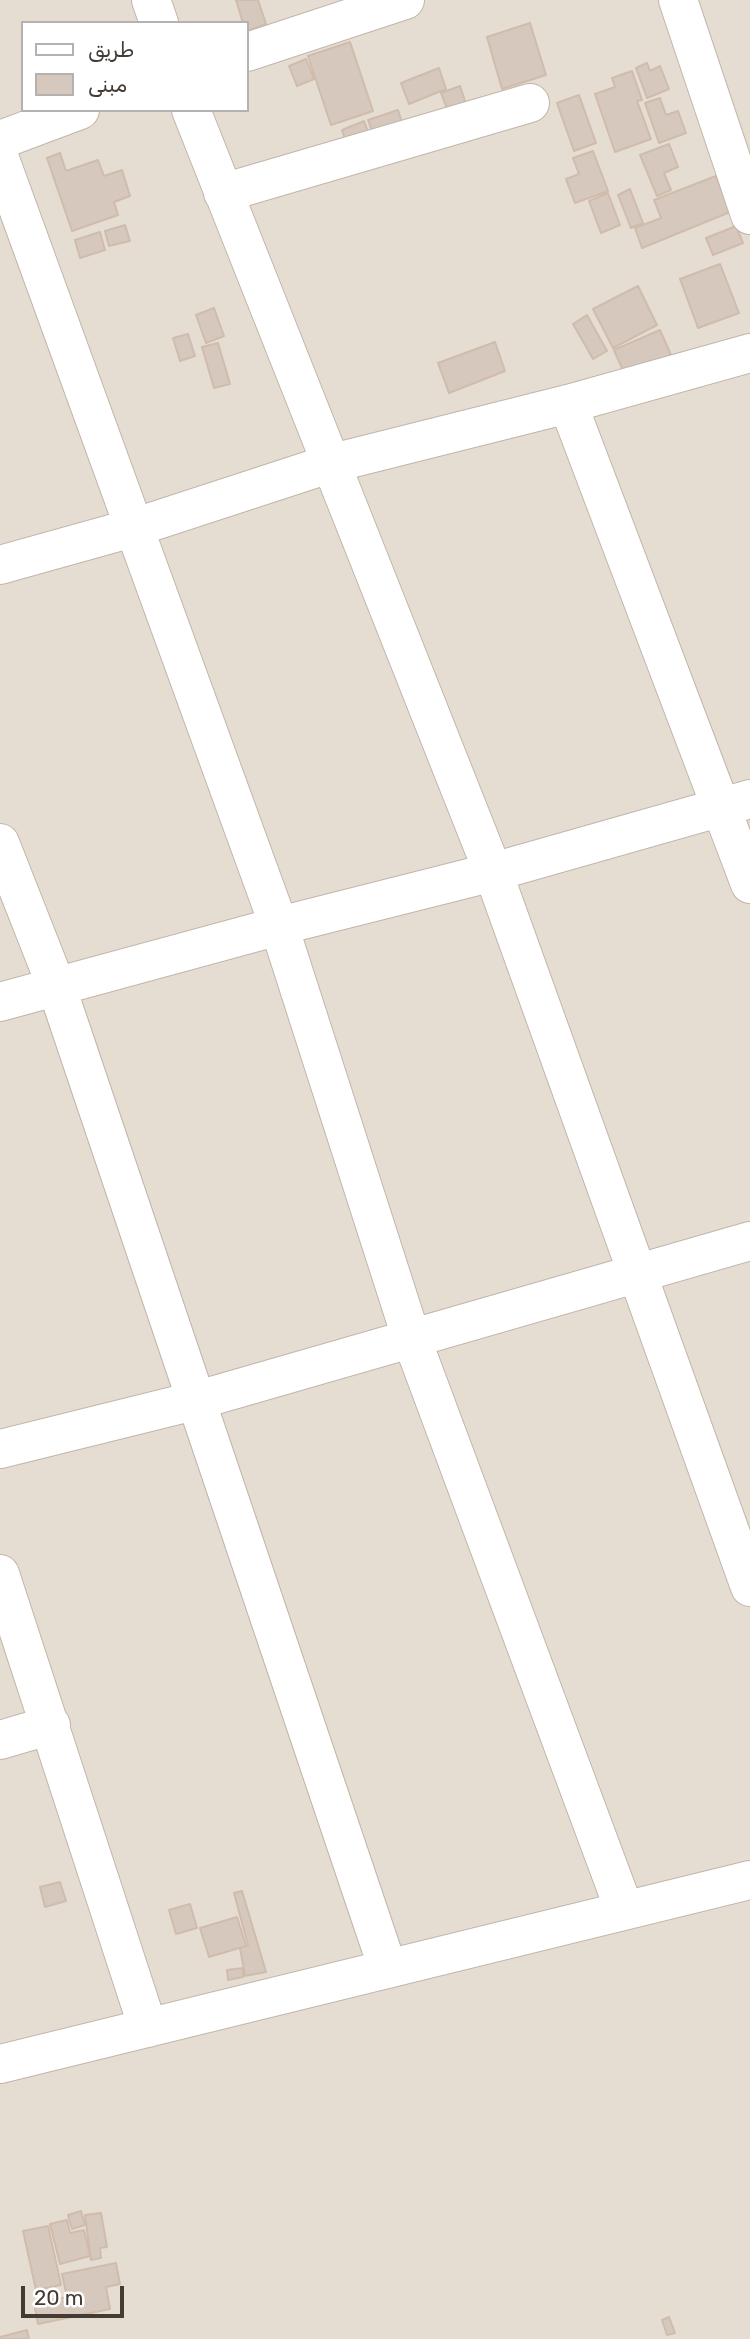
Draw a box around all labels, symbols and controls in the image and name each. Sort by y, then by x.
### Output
legend [21,21,248,112]
text: طريق [88,37,134,62]
text: مبنى [88,72,127,97]
scale bar [24,2272,128,2316]
text: 20 m [34,2285,83,2310]

